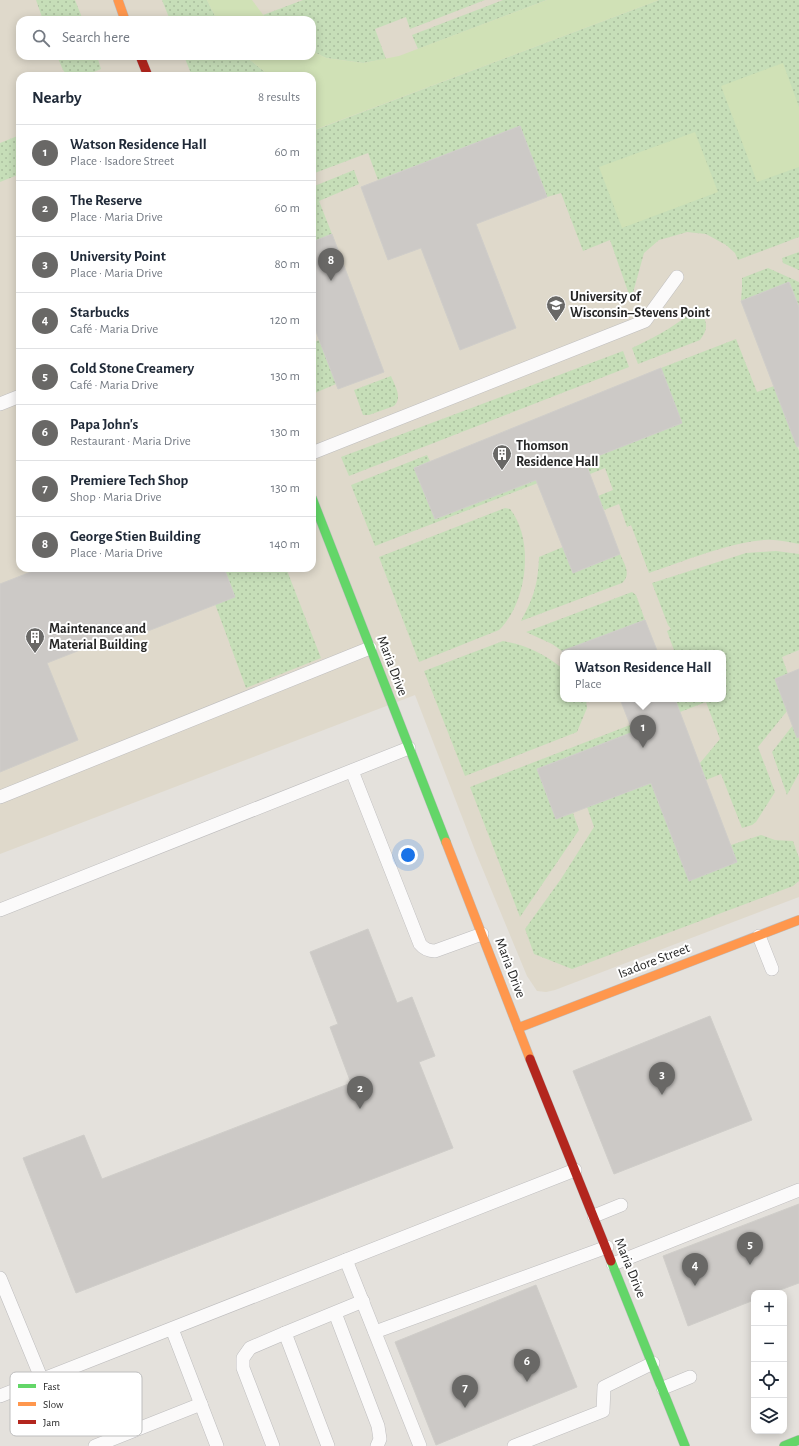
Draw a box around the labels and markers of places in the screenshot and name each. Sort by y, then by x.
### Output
pin: 8 [318,248,344,281]
place label: University of Wisconsin–Stevens Point [570,290,710,320]
school or university icon: University of Wisconsin–Stevens Point [545,294,567,322]
place label: Thomson Residence Hall [516,439,599,469]
building icon: Thomson Residence Hall [491,443,513,471]
place label: Maintenance and Material Building [49,622,148,652]
building icon: Maintenance and Material Building [24,626,46,654]
pin: 1 [630,715,656,748]
pin: 3 [649,1062,675,1095]
pin: 2 [347,1076,373,1109]
pin: 5 [737,1232,763,1265]
pin: 4 [682,1253,708,1286]
pin: 6 [514,1349,540,1382]
pin: 7 [452,1375,478,1408]

